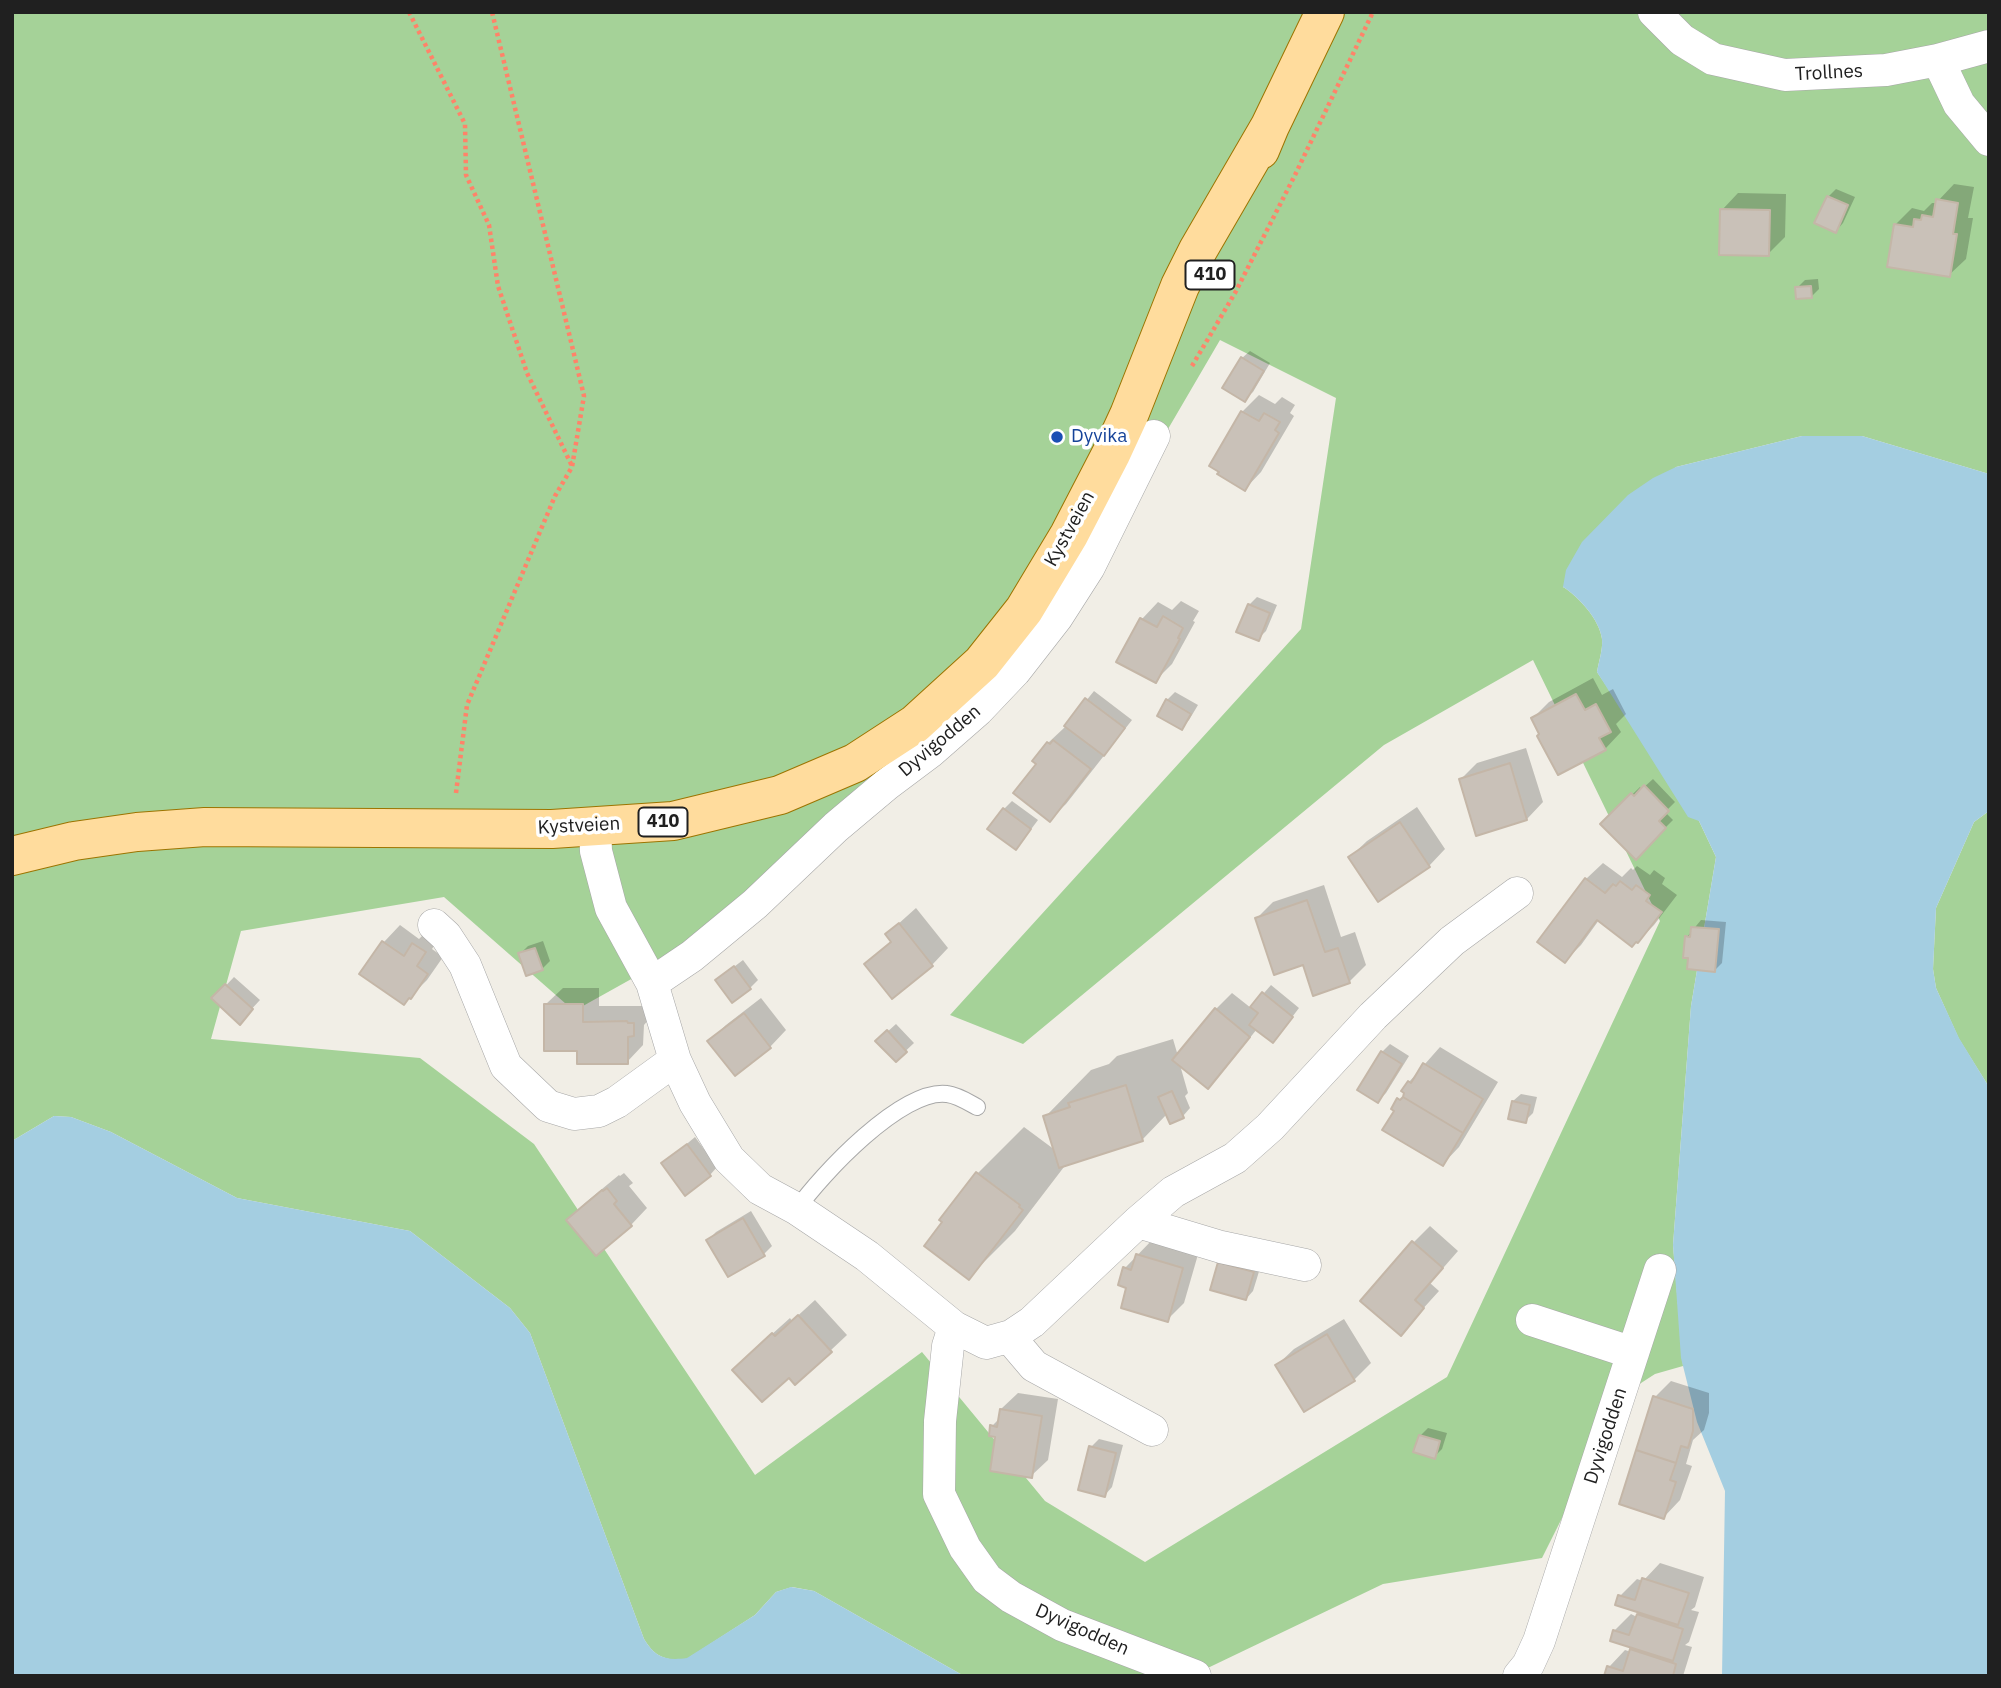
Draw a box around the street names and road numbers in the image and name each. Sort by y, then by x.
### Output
street label: Trollnes [1794,60,1864,86]
road number: 410 [1186,260,1234,290]
street label: Kystveien [1040,487,1100,571]
street label: Dyvigodden [894,700,986,782]
road number: 410 [638,808,688,836]
street label: Kystveien [537,812,621,840]
street label: Dyvigodden [1580,1385,1632,1487]
street label: Dyvigodden [1032,1599,1132,1661]

